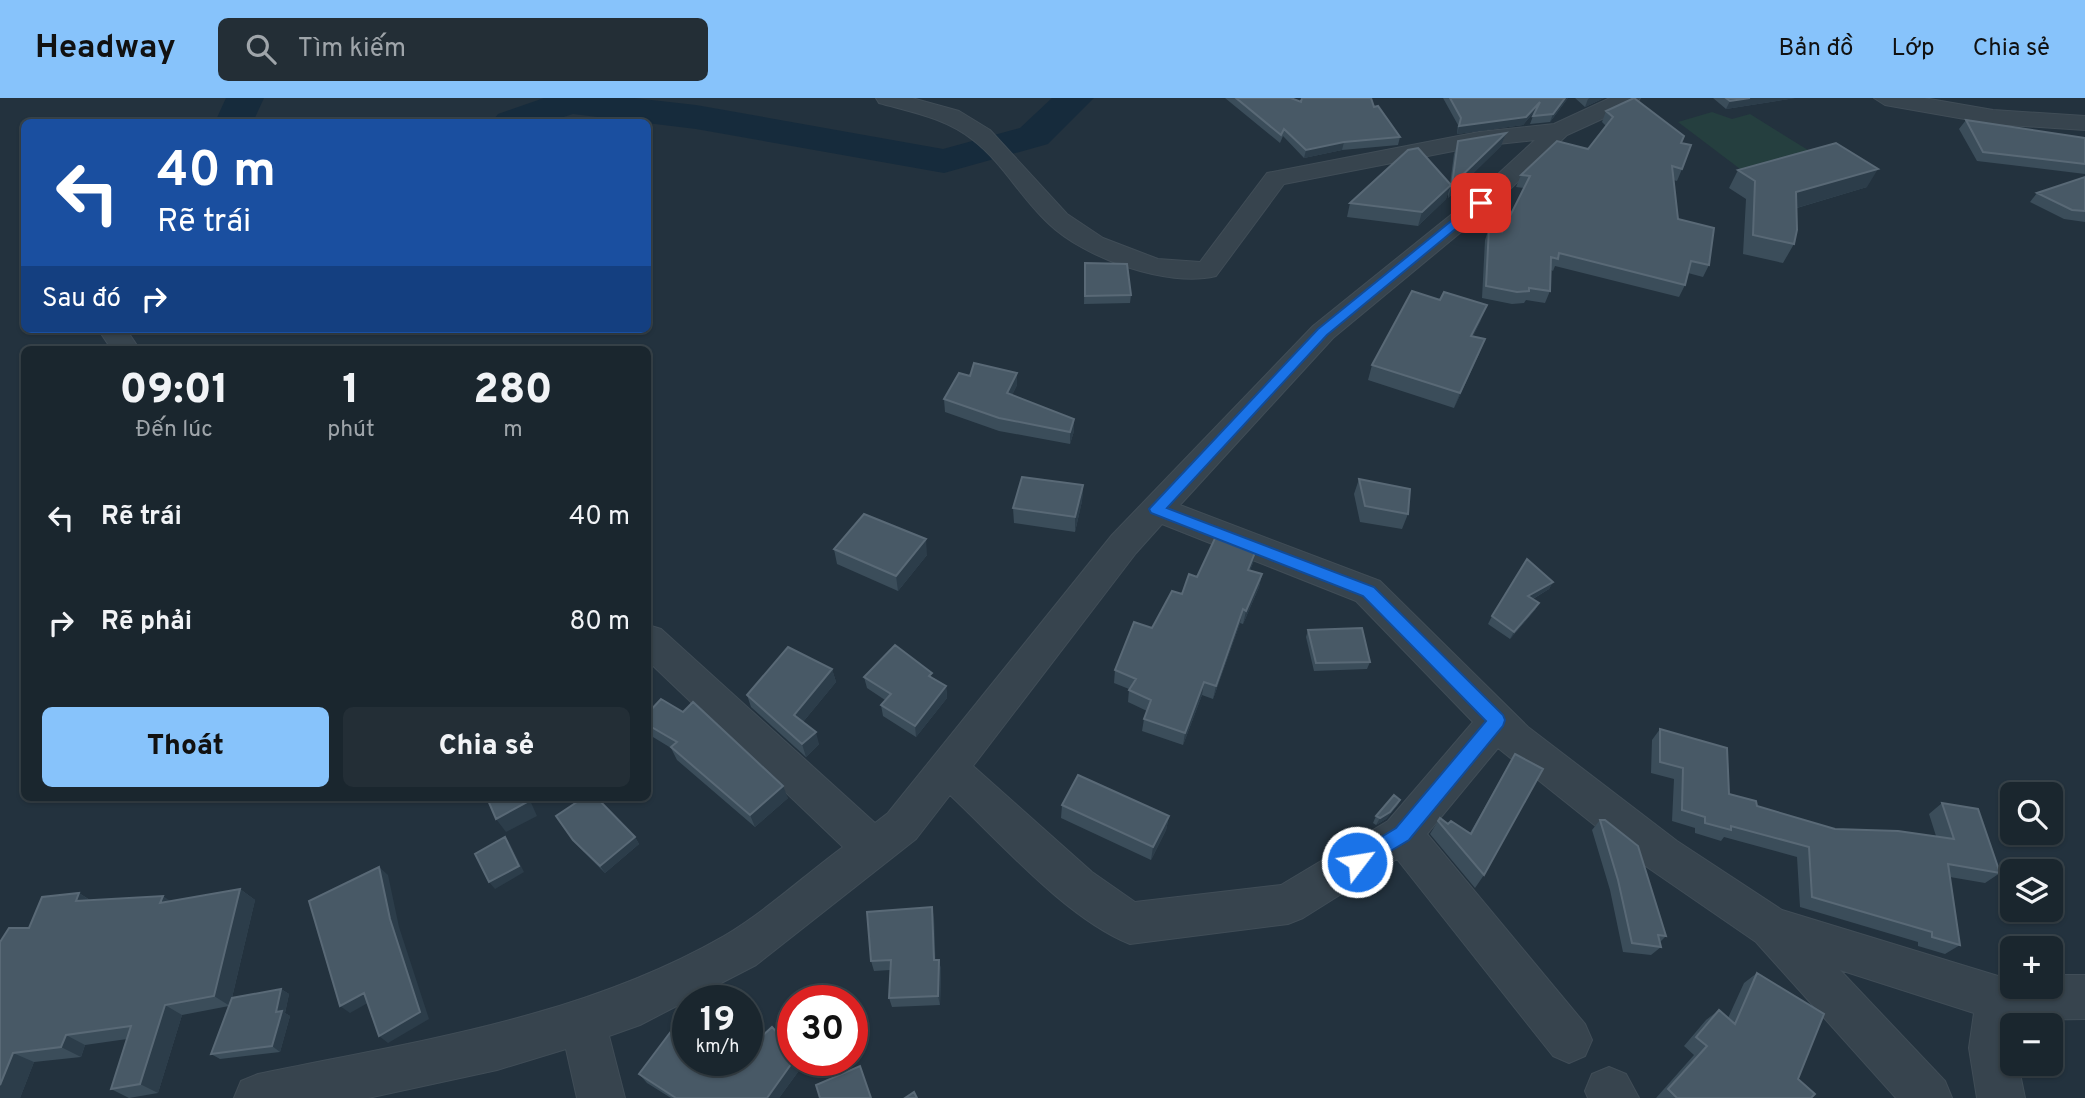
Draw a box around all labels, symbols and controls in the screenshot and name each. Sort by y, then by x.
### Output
search box [218,18,708,81]
text: Headway [35,28,176,70]
icon: search [242,30,280,68]
text: Tìm kiếm [298,33,406,66]
text: Bản đồ [1779,34,1854,64]
text: Lớp [1892,34,1935,64]
text: Chia sẻ [1973,34,2050,64]
text: 40 m [157,142,276,204]
icon: left [42,147,133,238]
pin [1451,173,1511,233]
icon: arrive [1462,184,1500,222]
text: Rẽ trái [157,203,251,243]
icon: right [135,280,173,318]
text: Sau đó [42,283,121,316]
text: 09:01 [119,365,229,418]
text: 1 [342,365,360,418]
text: 280 [473,365,553,418]
text: Đến lúc [135,416,213,445]
text: phút [327,416,375,445]
text: m [503,416,523,445]
icon: left [42,499,80,537]
text: Rẽ trái [101,501,182,534]
text: 40 m [569,501,630,534]
icon: right [42,604,80,642]
text: Rẽ phải [101,606,192,639]
text: 80 m [570,606,630,639]
button: Thoát [42,707,329,787]
button: Chia sẻ [343,707,630,787]
map controls [2000,782,2063,1076]
button: search [2000,782,2063,845]
position arrow [1320,825,1394,899]
button: layers [2000,859,2063,922]
button: + [2000,936,2063,999]
speed limit sign: 30 [777,985,868,1076]
text: 19 [700,999,735,1043]
button: − [2000,1013,2063,1076]
text: km/h [696,1036,739,1059]

